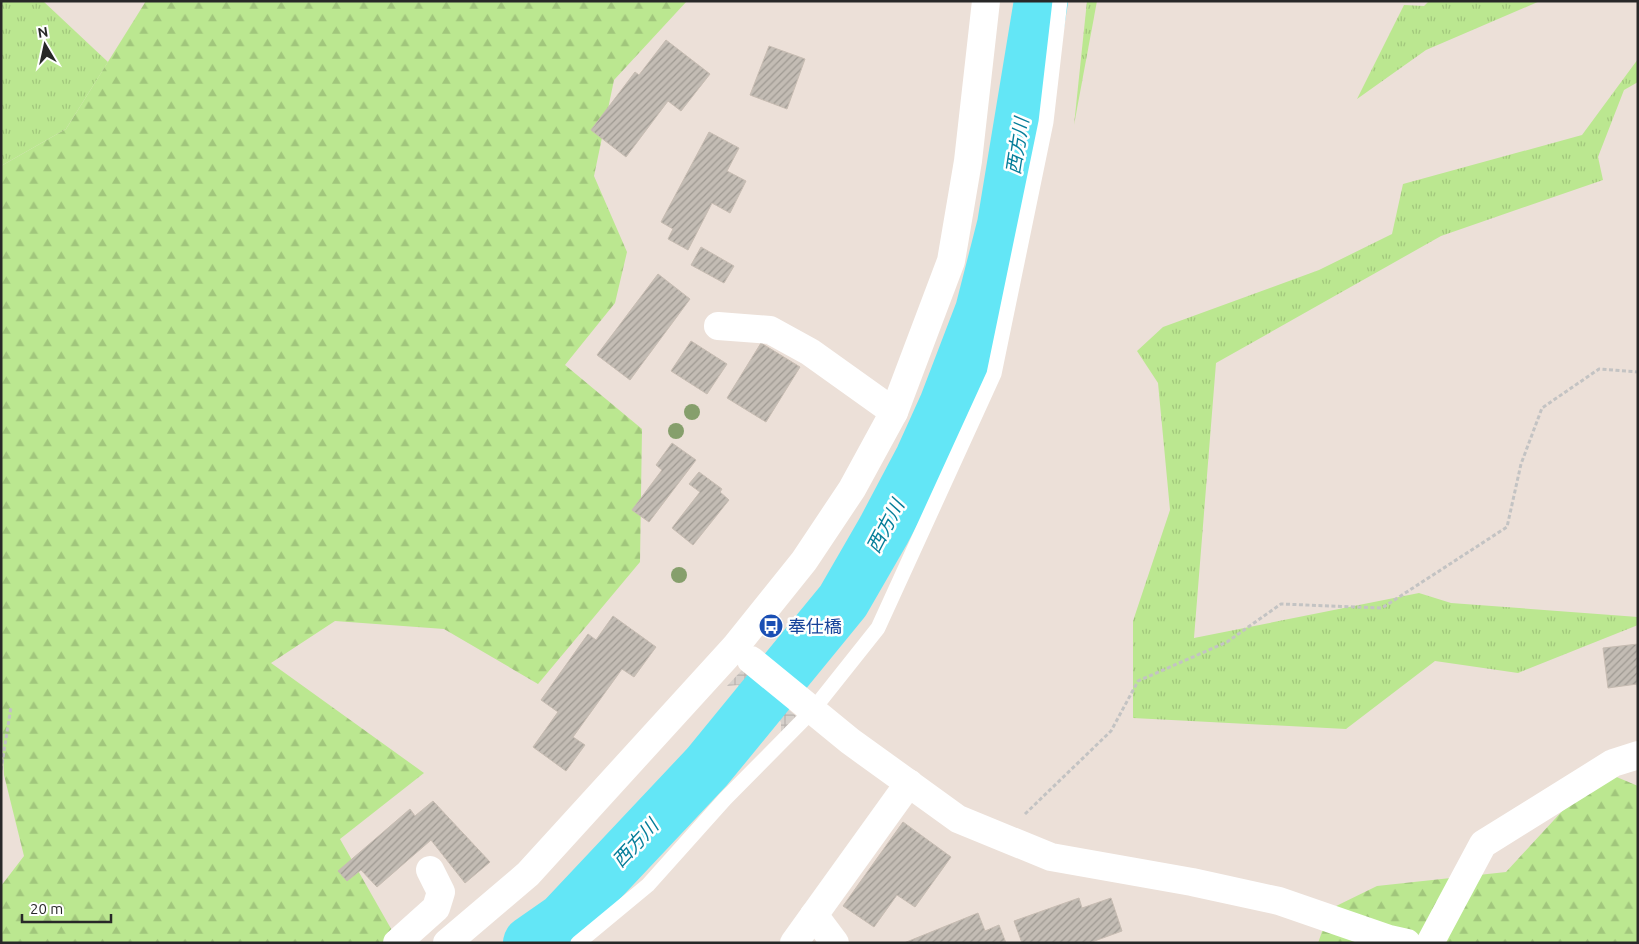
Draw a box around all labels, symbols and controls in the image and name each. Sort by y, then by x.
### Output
north arrow [20,20,70,70]
text: N [37,23,49,41]
water label: 西方川 [1002,114,1033,176]
water label: 西方川 [862,494,909,556]
bus stop icon: 奉仕橋 [758,613,784,639]
place label: 奉仕橋 [788,616,842,636]
water label: 西方川 [608,813,664,871]
scale bar [22,892,111,924]
text: 20 m [30,900,63,917]

